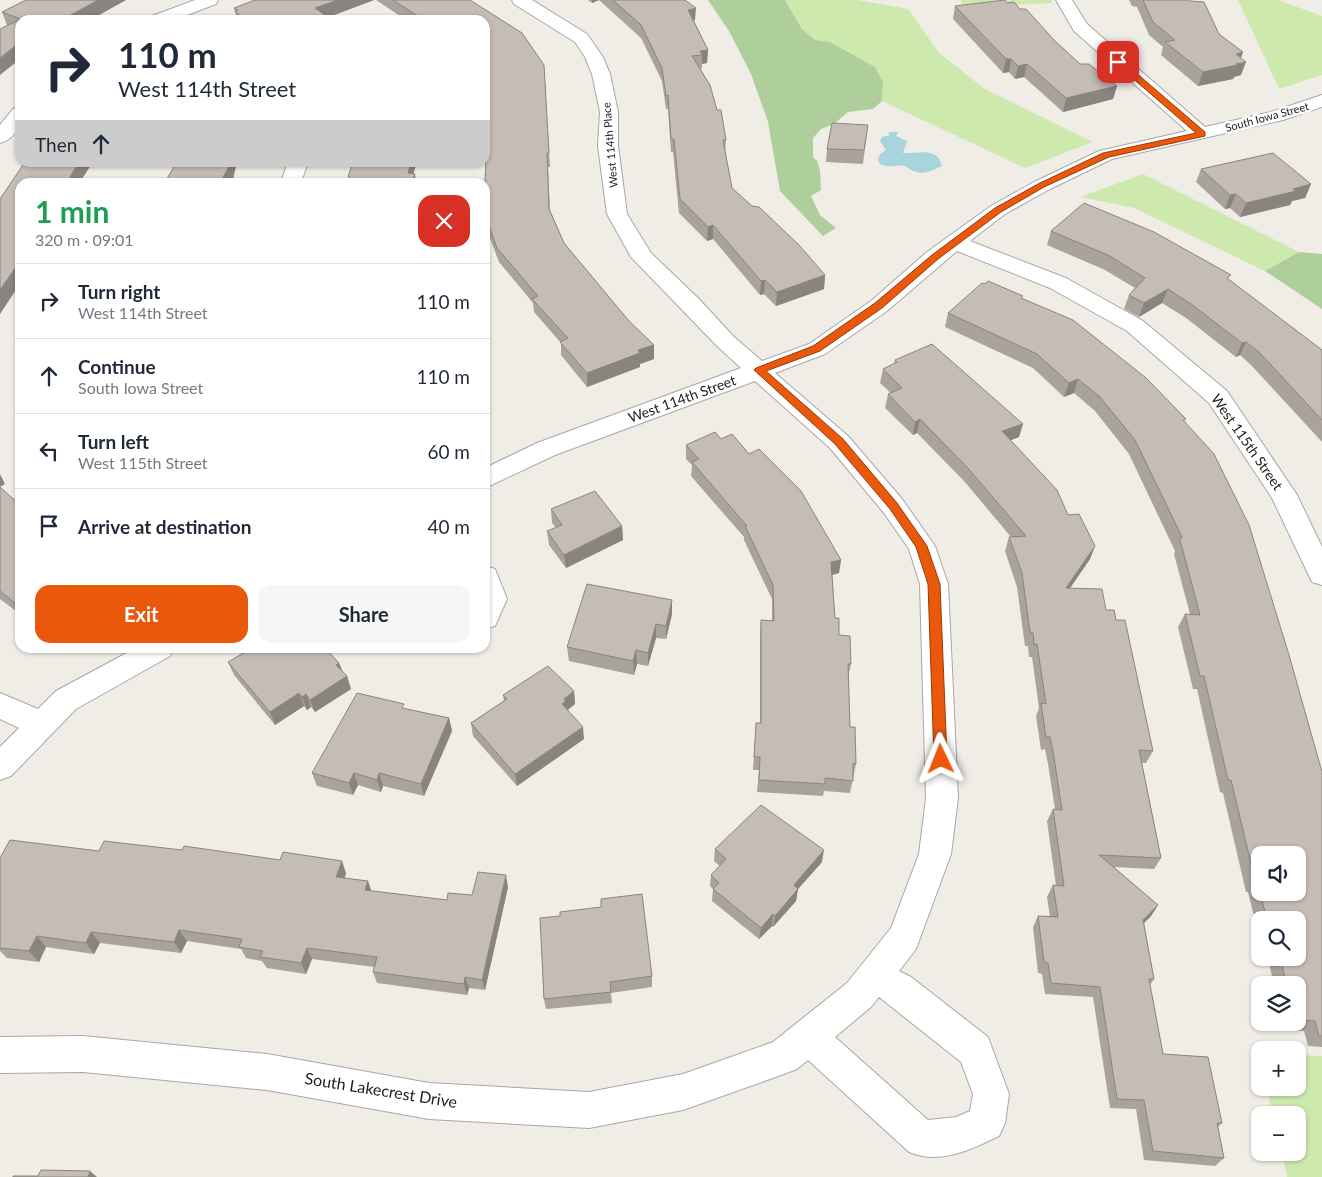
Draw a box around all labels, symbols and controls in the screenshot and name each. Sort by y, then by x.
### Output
text: 110 m [118,33,217,75]
icon: right [35,35,100,100]
pin [1097,41,1139,83]
icon: arrive [1104,48,1132,76]
text: West 114th Street [118,75,296,102]
street label: South Iowa Street [1224,99,1310,134]
street label: West 114th Place [599,102,620,188]
icon: ahead [87,130,115,158]
text: Then [35,133,77,156]
text: 1 min [35,193,109,229]
button: close [418,195,470,247]
text: 320 m · 09:01 [35,230,134,249]
text: Turn right [78,280,160,303]
icon: right [35,287,63,315]
text: 110 m [416,290,470,313]
text: West 114th Street [78,303,208,322]
text: Continue [78,355,156,378]
icon: ahead [35,362,63,390]
text: 110 m [416,365,470,388]
street label: West 114th Street [626,371,738,426]
text: South Iowa Street [78,378,203,397]
street label: West 115th Street [1208,390,1287,493]
text: Turn left [78,430,149,453]
icon: left [35,437,63,465]
text: 60 m [427,440,470,463]
text: West 115th Street [78,453,208,472]
icon: arrive [35,512,63,540]
text: Arrive at destination [78,515,251,538]
text: 40 m [427,515,470,538]
button: Exit [35,585,248,643]
button: Share [258,585,470,643]
position arrow [914,732,966,784]
map controls [1251,846,1306,1161]
button: sound [1251,846,1306,901]
button: search [1251,911,1306,966]
button: layers [1251,976,1306,1031]
button: + [1251,1041,1306,1096]
street label: South Lakecrest Drive [303,1068,459,1111]
button: − [1251,1106,1306,1161]

